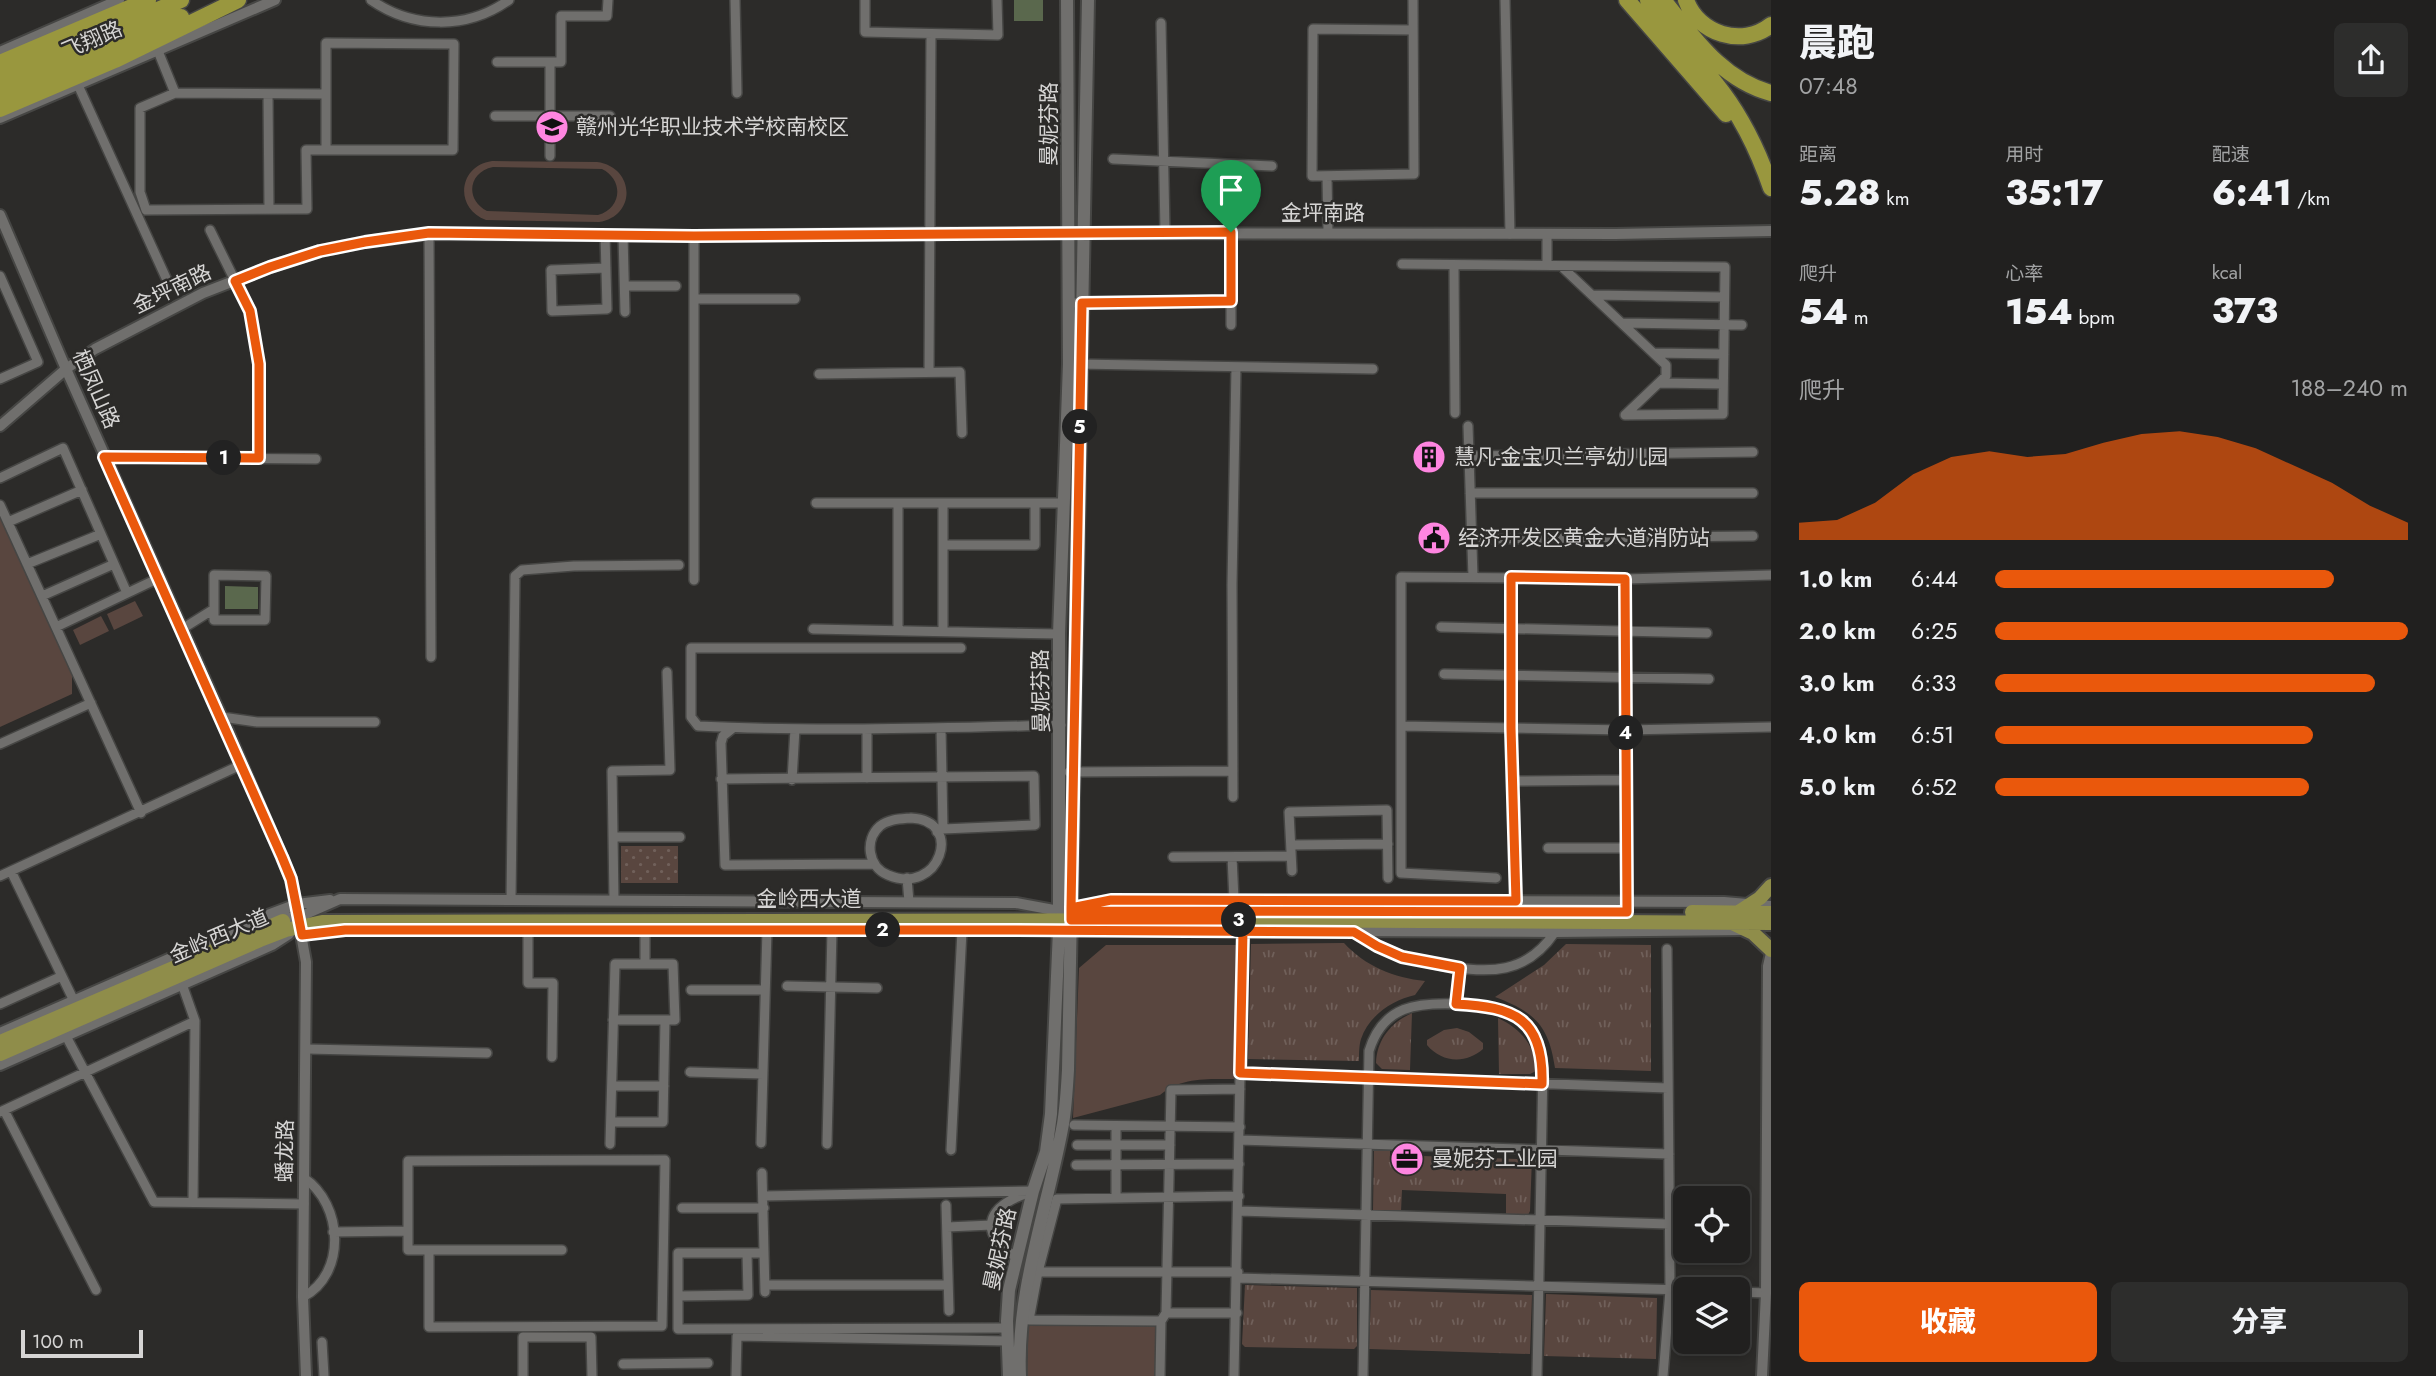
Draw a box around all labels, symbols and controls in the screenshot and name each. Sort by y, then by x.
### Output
street label: 飞翔路 [57,14,127,66]
text: 晨跑 [1799,15,1875,70]
button: share [2334,23,2408,97]
text: 07:48 [1799,69,1858,103]
street label: 曼妮芬路 [1034,82,1064,166]
school or university icon: 赣州光华职业技术学校南校区 [533,108,571,146]
place label: 赣州光华职业技术学校南校区 [576,112,849,142]
text: 距离 [1799,141,1837,168]
text: 用时 [2005,141,2043,168]
text: 配速 [2212,141,2250,168]
pin [1201,160,1261,232]
text: 5.28 [1799,168,1881,218]
text: 35:17 [2005,168,2103,218]
text: 6:41 [2212,168,2292,218]
icon: arrive [1212,171,1250,209]
text: km [1881,185,1909,212]
text: /km [2292,185,2330,212]
street label: 金坪南路 [1281,198,1365,228]
street label: 金坪南路 [128,257,216,321]
text: kcal [2212,259,2242,286]
text: 爬升 [1799,260,1837,287]
text: 心率 [2005,260,2043,287]
text: 373 [2212,286,2278,336]
text: 54 [1799,287,1848,337]
text: 154 [2005,287,2073,337]
text: m [1848,304,1869,331]
text: bpm [2073,304,2115,331]
street label: 栖凤山路 [65,345,127,433]
text: 188–240 m [2290,371,2408,405]
text: 爬升 [1799,373,1845,407]
pin: 5 [1062,410,1098,444]
text: 5 [1073,413,1086,440]
building icon: 慧凡-金宝贝兰亭幼儿园 [1410,438,1448,476]
pin: 1 [206,440,242,476]
place label: 慧凡-金宝贝兰亭幼儿园 [1454,442,1668,472]
text: 1 [219,444,228,471]
public building icon: 经济开发区黄金大道消防站 [1415,519,1453,557]
place label: 经济开发区黄金大道消防站 [1458,523,1710,553]
text: 1.0 km [1799,562,1872,596]
text: 6:44 [1911,562,1958,596]
text: 2.0 km [1799,614,1876,648]
text: 6:25 [1911,614,1957,648]
street label: 曼妮芬路 [1025,649,1057,733]
text: 3.0 km [1799,666,1875,700]
text: 6:33 [1911,666,1956,700]
pin: 4 [1608,716,1644,750]
text: 4.0 km [1799,718,1877,752]
text: 6:51 [1911,718,1954,752]
text: 4 [1619,719,1632,746]
text: 5.0 km [1799,770,1876,804]
text: 6:52 [1911,770,1957,804]
street label: 金岭西大道 [757,884,862,914]
street label: 金岭西大道 [165,902,273,970]
pin: 3 [1222,902,1256,937]
text: 3 [1233,906,1244,933]
pin: 2 [866,912,900,948]
text: 2 [876,916,889,943]
street label: 蟠龙路 [269,1119,301,1183]
office icon: 曼妮芬工业园 [1388,1140,1426,1178]
place label: 曼妮芬工业园 [1432,1144,1558,1174]
map controls [1673,1186,1750,1354]
button: locate [1673,1186,1750,1263]
street label: 曼妮芬路 [977,1205,1023,1293]
button: layers [1673,1277,1750,1354]
button: 收藏 [1799,1282,2097,1362]
button: 分享 [2111,1282,2408,1362]
scale bar [21,1327,144,1359]
text: 100 m [32,1328,84,1355]

